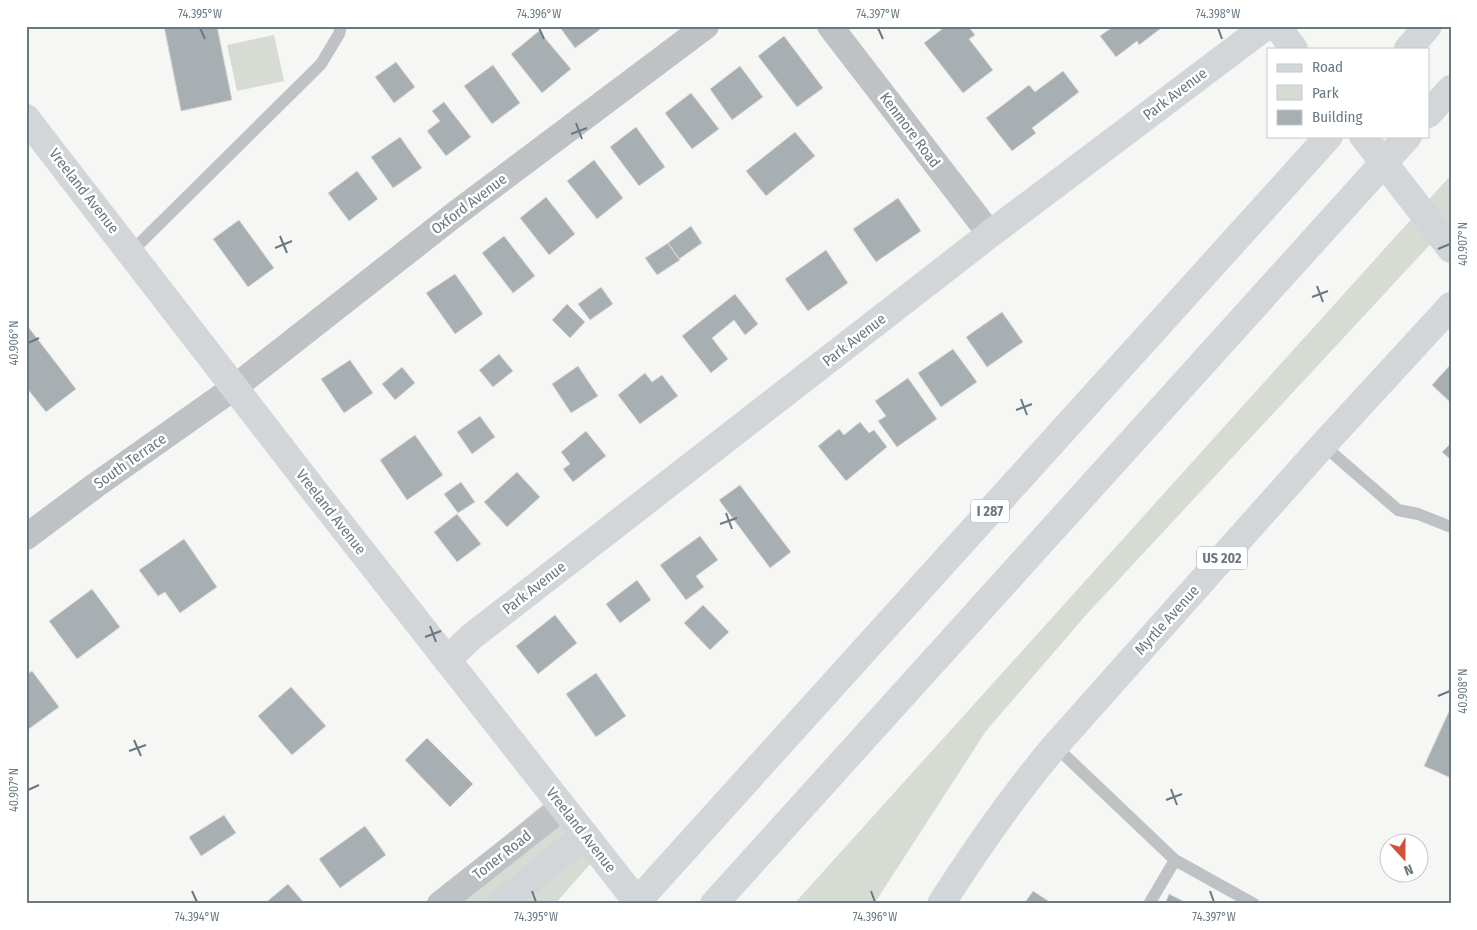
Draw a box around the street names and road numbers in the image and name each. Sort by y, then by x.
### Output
street label: Park Avenue [1140,64,1210,124]
street label: Kenmore Road [876,89,944,171]
street label: Vreeland Avenue [45,145,123,237]
street label: Oxford Avenue [428,170,510,238]
street label: Park Avenue [819,310,889,370]
street label: South Terrace [90,430,170,492]
street label: Vreeland Avenue [292,466,370,558]
road number: I 287 [971,500,1009,522]
road number: US 202 [1197,546,1247,570]
street label: Park Avenue [499,558,569,618]
street label: Myrtle Avenue [1131,582,1203,658]
street label: Vreeland Avenue [542,784,620,876]
street label: Toner Road [469,827,535,883]

